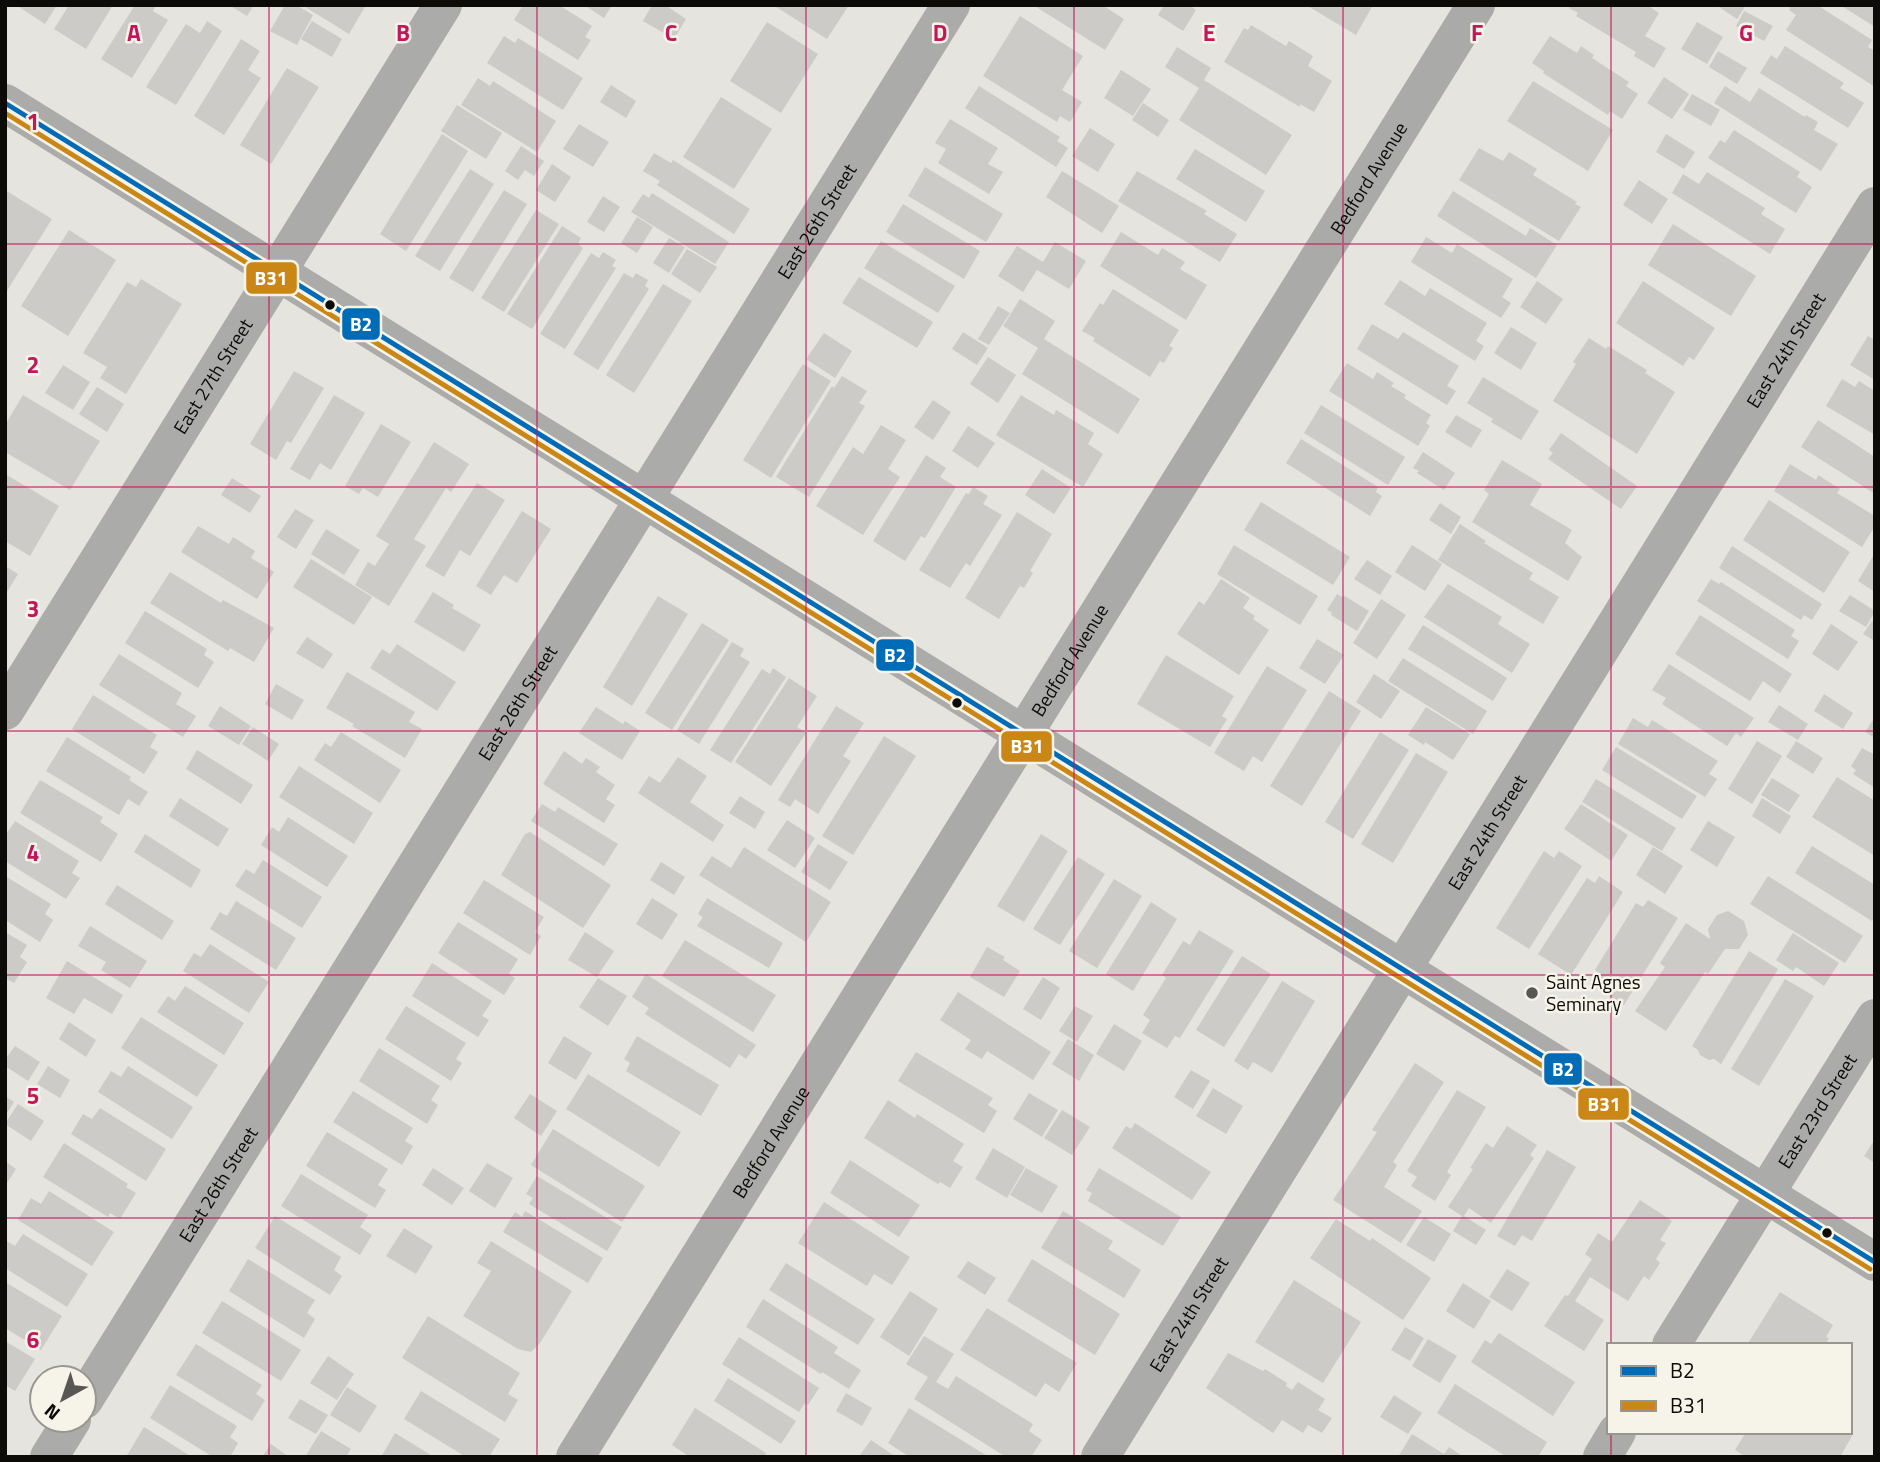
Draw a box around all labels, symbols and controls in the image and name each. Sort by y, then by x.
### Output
text: A [127,15,141,50]
text: B [396,15,410,50]
text: C [665,15,677,50]
text: D [933,15,947,50]
text: E [1203,15,1215,50]
text: F [1471,15,1483,50]
text: G [1739,15,1753,50]
text: 1 [27,104,39,139]
street label: Bedford Avenue [1322,116,1414,240]
street label: East 26th Street [769,157,863,284]
line badge: B31 [245,261,298,295]
text: B31 [255,263,287,292]
street label: East 24th Street [1738,286,1832,413]
unlabelled marker [323,298,337,312]
line badge: B2 [341,307,381,341]
text: B2 [350,309,372,338]
street label: East 27th Street [165,312,259,439]
text: 2 [27,347,39,382]
text: 3 [27,591,39,626]
street label: Bedford Avenue [1023,598,1115,722]
line badge: B2 [875,638,915,672]
street label: East 26th Street [470,639,564,766]
text: B2 [884,640,906,669]
unlabelled marker [950,696,964,710]
line badge: B31 [1000,730,1053,763]
text: B31 [1011,731,1043,760]
street label: East 24th Street [1440,768,1534,895]
text: 4 [27,835,39,870]
place label: Saint Agnes Seminary [1546,967,1641,1018]
marker: Saint Agnes Seminary [1524,985,1540,1001]
street label: East 23rd Street [1770,1047,1864,1174]
line badge: B2 [1543,1052,1583,1086]
text: B2 [1552,1054,1574,1083]
text: 5 [27,1078,39,1113]
street label: Bedford Avenue [724,1080,816,1203]
line badge: B31 [1577,1087,1630,1121]
text: B31 [1588,1089,1620,1118]
street label: East 26th Street [171,1120,265,1247]
unlabelled marker [1820,1226,1834,1240]
street label: East 24th Street [1141,1250,1235,1377]
text: 6 [27,1322,40,1357]
legend [1607,1343,1852,1434]
text: B2 [1670,1354,1695,1386]
north arrow [28,1364,98,1434]
text: B31 [1670,1389,1706,1421]
text: N [37,1397,66,1428]

